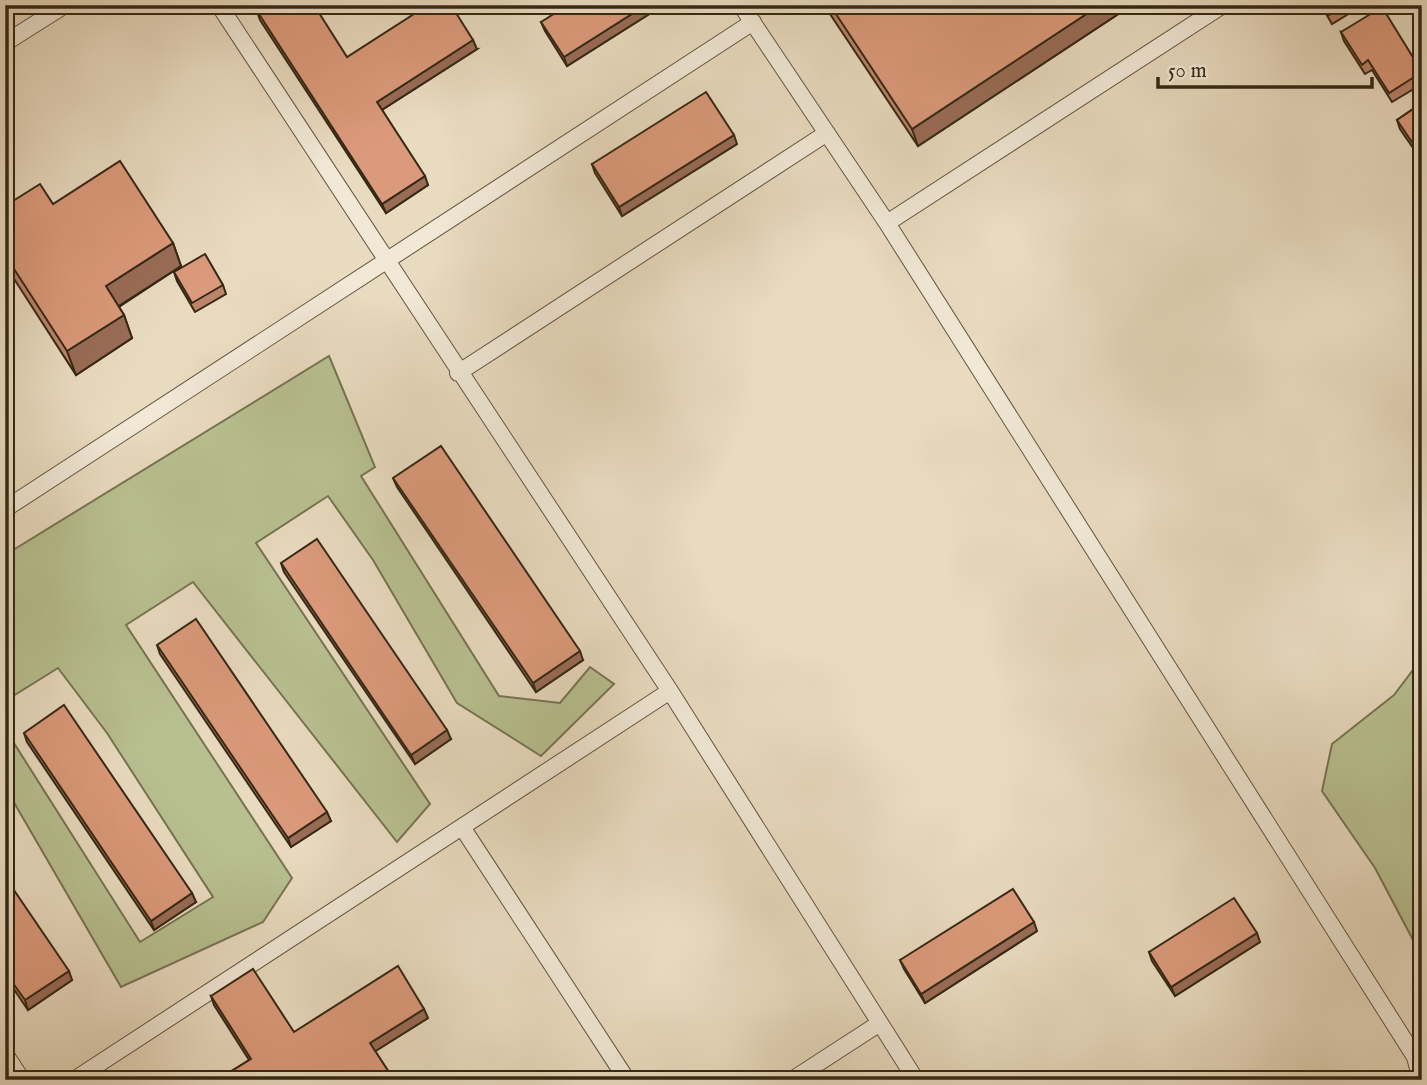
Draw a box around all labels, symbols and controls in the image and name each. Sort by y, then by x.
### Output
scale bar [1158,46,1371,90]
text: 50 m [1168,58,1207,85]

